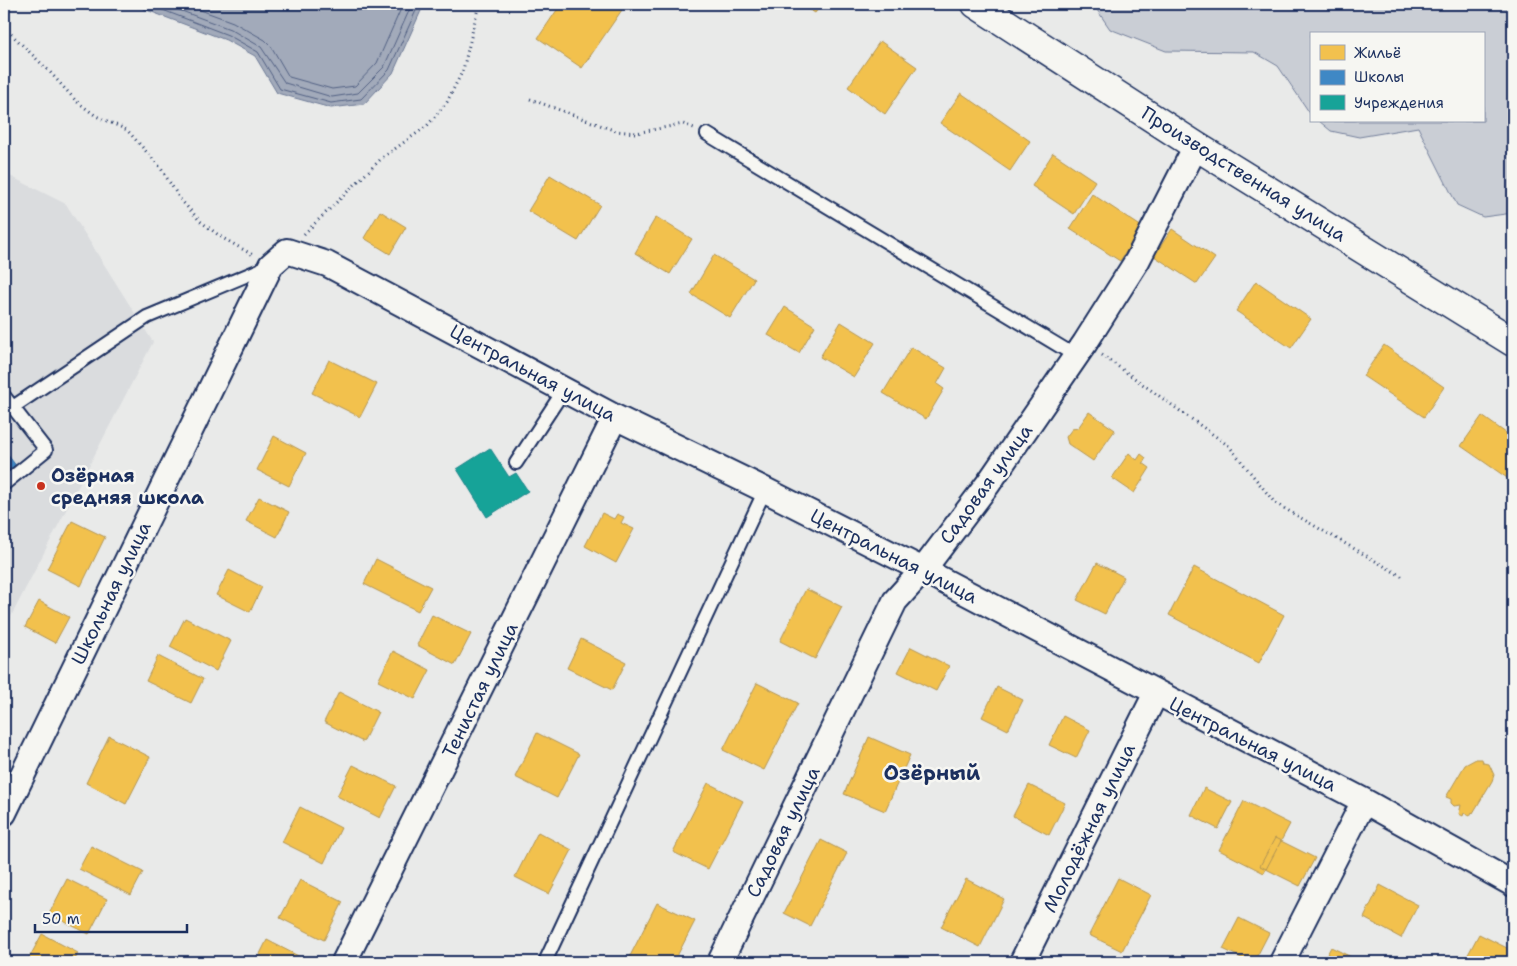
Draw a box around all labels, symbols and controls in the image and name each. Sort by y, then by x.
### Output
legend [1310,32,1484,122]
text: Жильё [1354,43,1401,63]
text: Школы [1354,67,1404,87]
text: Учреждения [1354,93,1444,113]
street label: Производственная улица [1137,101,1351,248]
street label: Центральная улица [446,319,621,428]
street label: Садовая улица [934,419,1038,549]
place label: Озёрная средняя школа [51,463,204,510]
marker: Озёрная средняя школа [35,480,47,492]
street label: Центральная улица [806,503,982,609]
street label: Школьная улица [65,517,157,669]
street label: Тенистая улица [436,618,524,762]
street label: Центральная улица [1165,691,1341,797]
street label: Молодёжная улица [1037,739,1141,917]
district label: Озёрный [884,759,981,787]
street label: Садовая улица [740,762,826,902]
scale bar [35,901,188,933]
text: 50 m [42,909,80,929]

